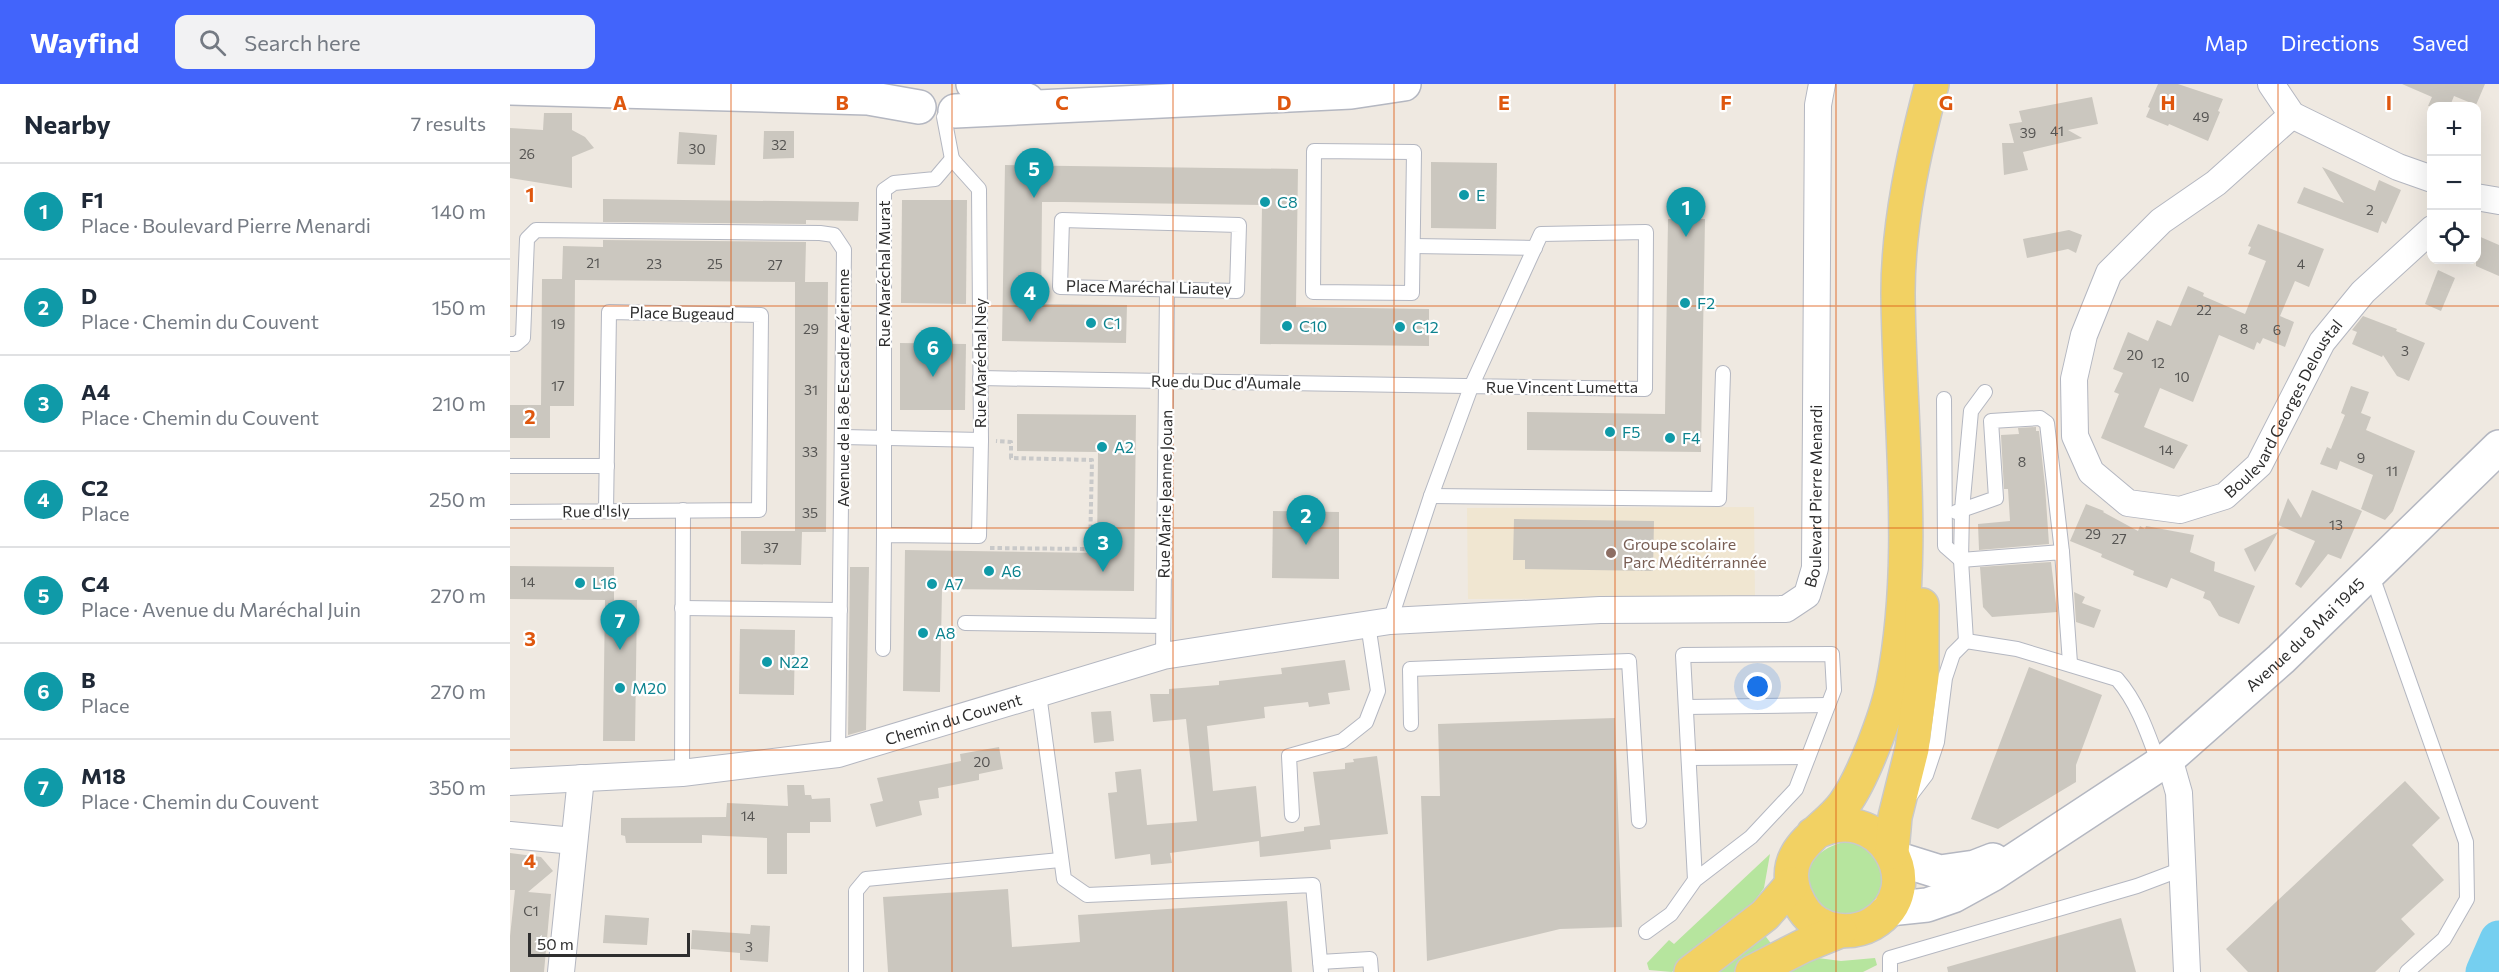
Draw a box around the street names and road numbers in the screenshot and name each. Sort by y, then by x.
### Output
street label: Rue Maréchal Murat [874,200,893,348]
street label: Avenue de la 8e Escadre Aérienne [833,269,852,507]
street label: Place Maréchal Liautey [1066,276,1232,297]
street label: Rue Maréchal Ney [970,298,989,428]
street label: Place Bugeaud [630,302,734,323]
street label: Boulevard Georges Deloustal [2220,315,2346,501]
street label: Rue du Duc d'Aumale [1151,371,1301,392]
street label: Rue Vincent Lumetta [1486,377,1638,396]
street label: Boulevard Pierre Menardi [1800,404,1825,590]
street label: Rue Marie Jeanne Jouan [1154,410,1175,578]
street label: Rue d'Isly [562,500,630,521]
street label: Avenue du 8 Mai 1945 [2241,573,2368,695]
street label: Chemin du Couvent [883,689,1024,748]

